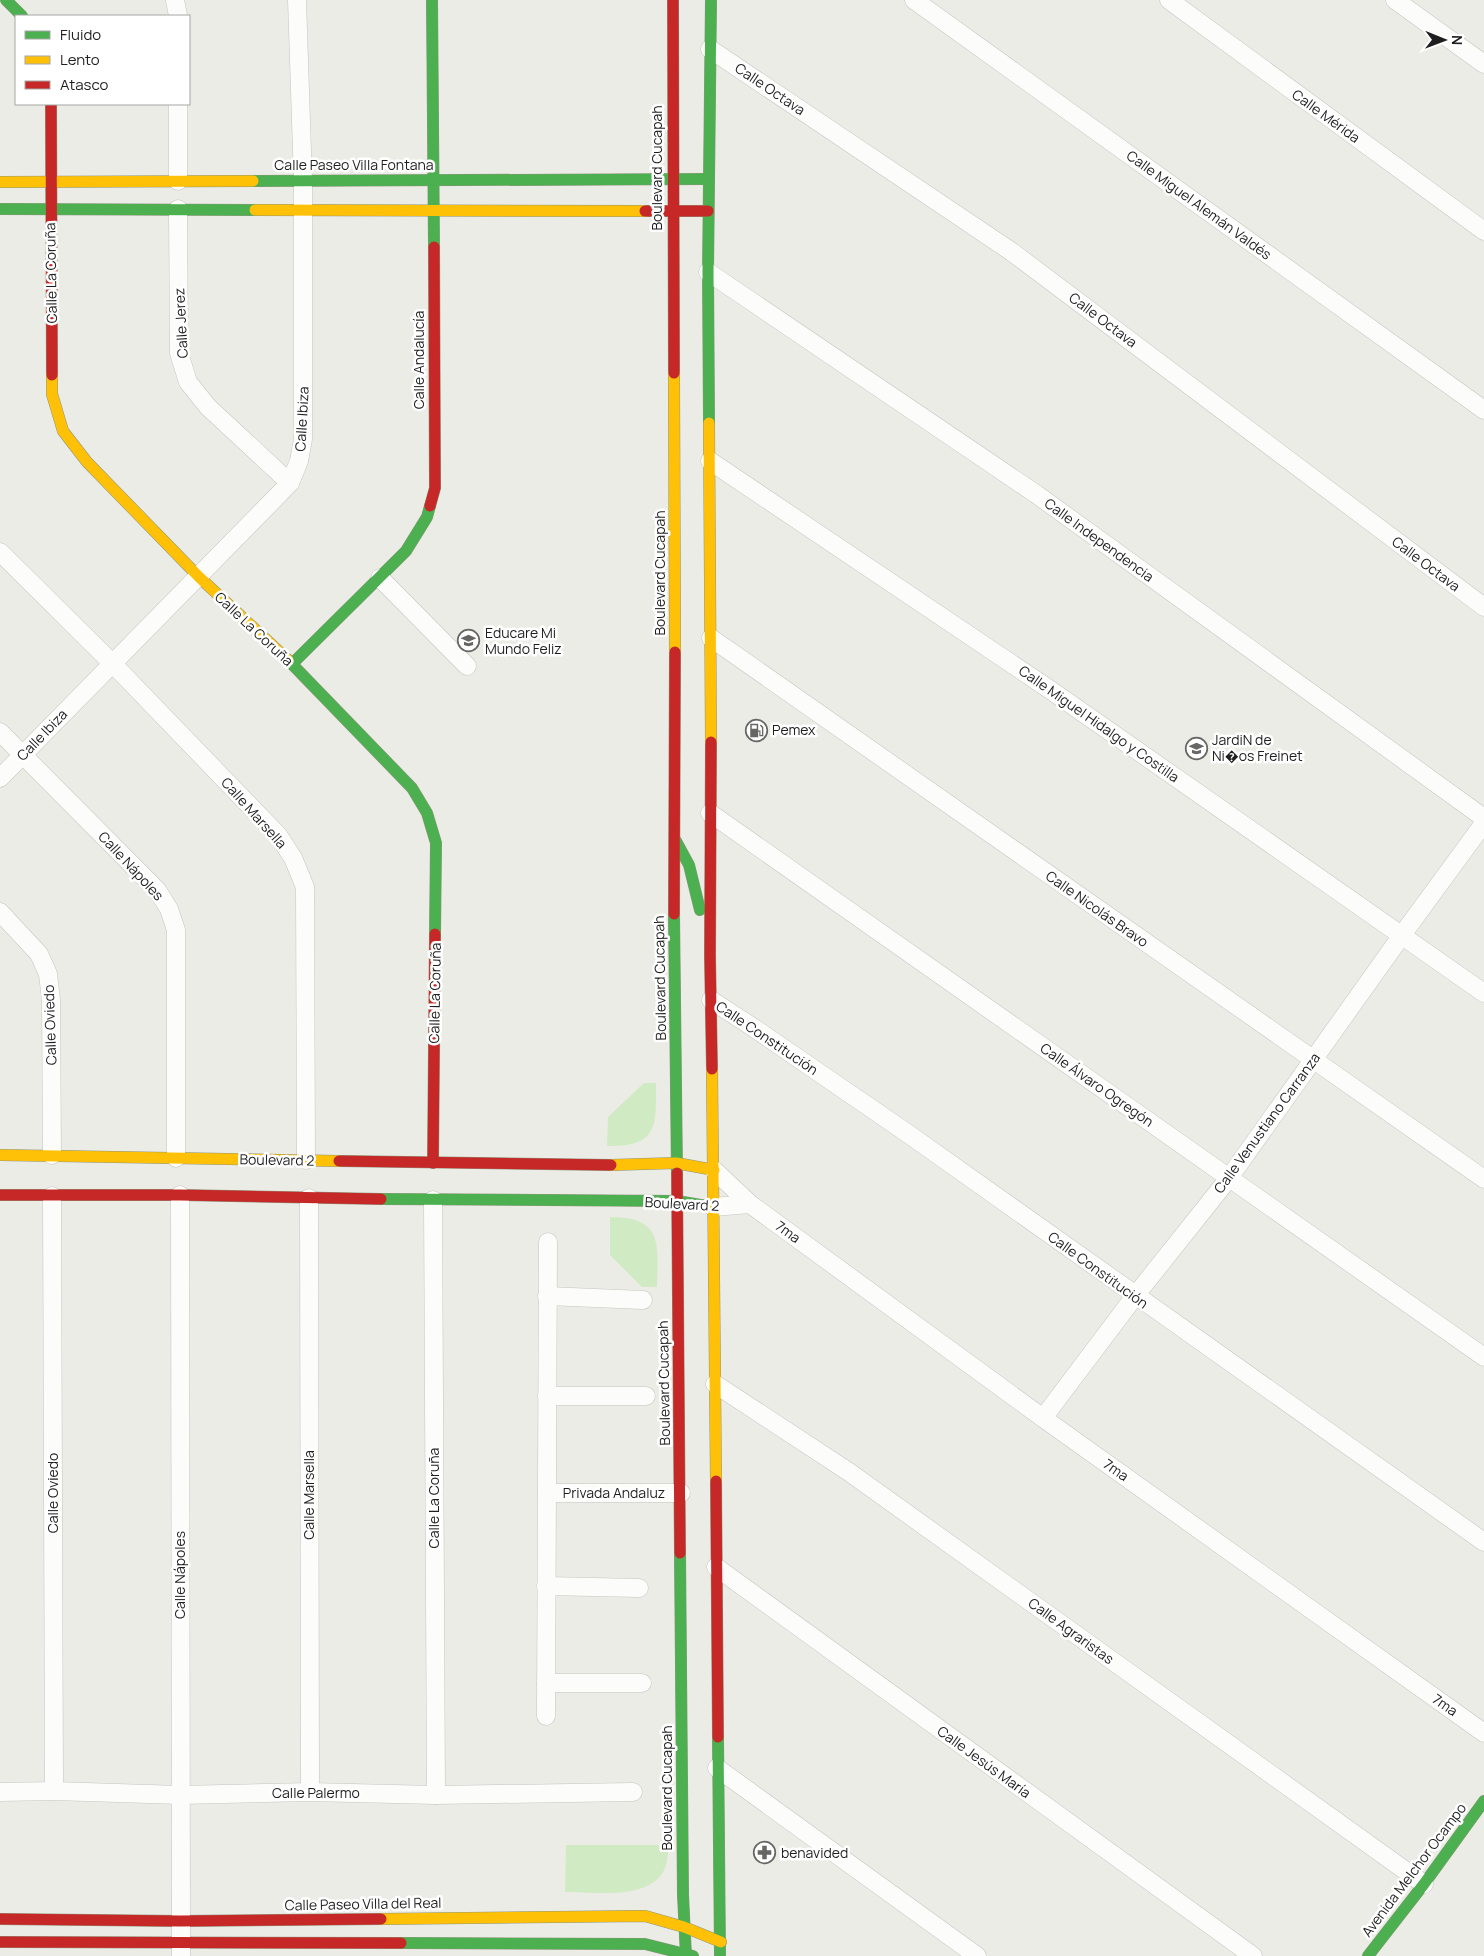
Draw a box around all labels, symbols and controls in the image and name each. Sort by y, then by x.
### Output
legend [15,15,190,105]
north arrow [1419,15,1469,65]
text: Fluido [60,24,101,45]
text: N [1448,35,1467,45]
text: Lento [60,49,100,70]
street label: Calle Octava [731,58,809,119]
text: Atasco [60,74,108,95]
street label: Calle Mérida [1288,84,1364,147]
street label: Boulevard Cucapah [647,105,666,231]
street label: Calle Miguel Alemán Valdés [1123,146,1276,264]
street label: Calle Paseo Villa Fontana [274,155,434,174]
street label: Calle La Coruña [40,222,61,324]
street label: Calle Jerez [169,287,192,359]
street label: Calle Octava [1065,288,1141,351]
street label: Calle Andalucía [409,311,428,409]
street label: Calle Ibiza [290,386,313,452]
street label: Calle Independencia [1041,493,1158,586]
street label: Boulevard Cucapah [650,510,669,636]
street label: Calle Octava [1388,532,1464,595]
street label: Calle La Coruña [211,587,298,670]
place label: Educare Mi Mundo Feliz [485,623,562,658]
school or university icon: Educare Mi Mundo Feliz [457,629,481,653]
street label: Calle Miguel Hidalgo y Costilla [1015,661,1183,786]
street label: Calle Ibiza [12,705,71,765]
fuel station icon: Pemex [744,718,768,742]
place label: Pemex [772,720,816,739]
place label: JardiN de Ni�os Freinet [1212,730,1303,765]
school or university icon: JardiN de Ni�os Freinet [1184,736,1208,760]
street label: Calle Marsella [217,773,291,852]
street label: Calle Nápoles [94,827,168,904]
street label: Calle Nicolás Bravo [1042,866,1152,951]
street label: Boulevard Cucapah [649,915,670,1041]
street label: Calle La Coruña [424,942,445,1044]
street label: Calle Oviedo [39,984,60,1066]
street label: Calle Constitución [712,996,822,1079]
street label: Calle Álvaro Ogregón [1037,1038,1158,1131]
street label: Calle Venustiano Carranza [1209,1049,1324,1197]
street label: Boulevard 2 [239,1149,315,1170]
street label: Boulevard 2 [644,1192,720,1215]
street label: 7ma [772,1216,805,1247]
street label: Calle Constitución [1044,1227,1152,1312]
street label: Boulevard Cucapah [653,1320,674,1446]
street label: Calle La Coruña [424,1448,443,1548]
street label: Calle Marsella [299,1450,318,1540]
street label: Calle Oviedo [43,1453,62,1533]
street label: 7ma [1100,1454,1133,1485]
street label: Privada Andaluz [563,1483,665,1502]
street label: Calle Nápoles [170,1531,189,1619]
street label: Calle Agraristas [1025,1593,1118,1668]
street label: 7ma [1429,1689,1462,1720]
street label: Calle Jesús María [934,1721,1035,1802]
street label: Boulevard Cucapah [657,1725,676,1851]
street label: Calle Palermo [272,1783,360,1802]
street label: Avenida Melchor Ocampo [1357,1799,1470,1941]
pharmacy icon: benavided [753,1841,777,1865]
place label: benavided [781,1843,848,1862]
street label: Calle Paseo Villa del Real [284,1893,442,1914]

